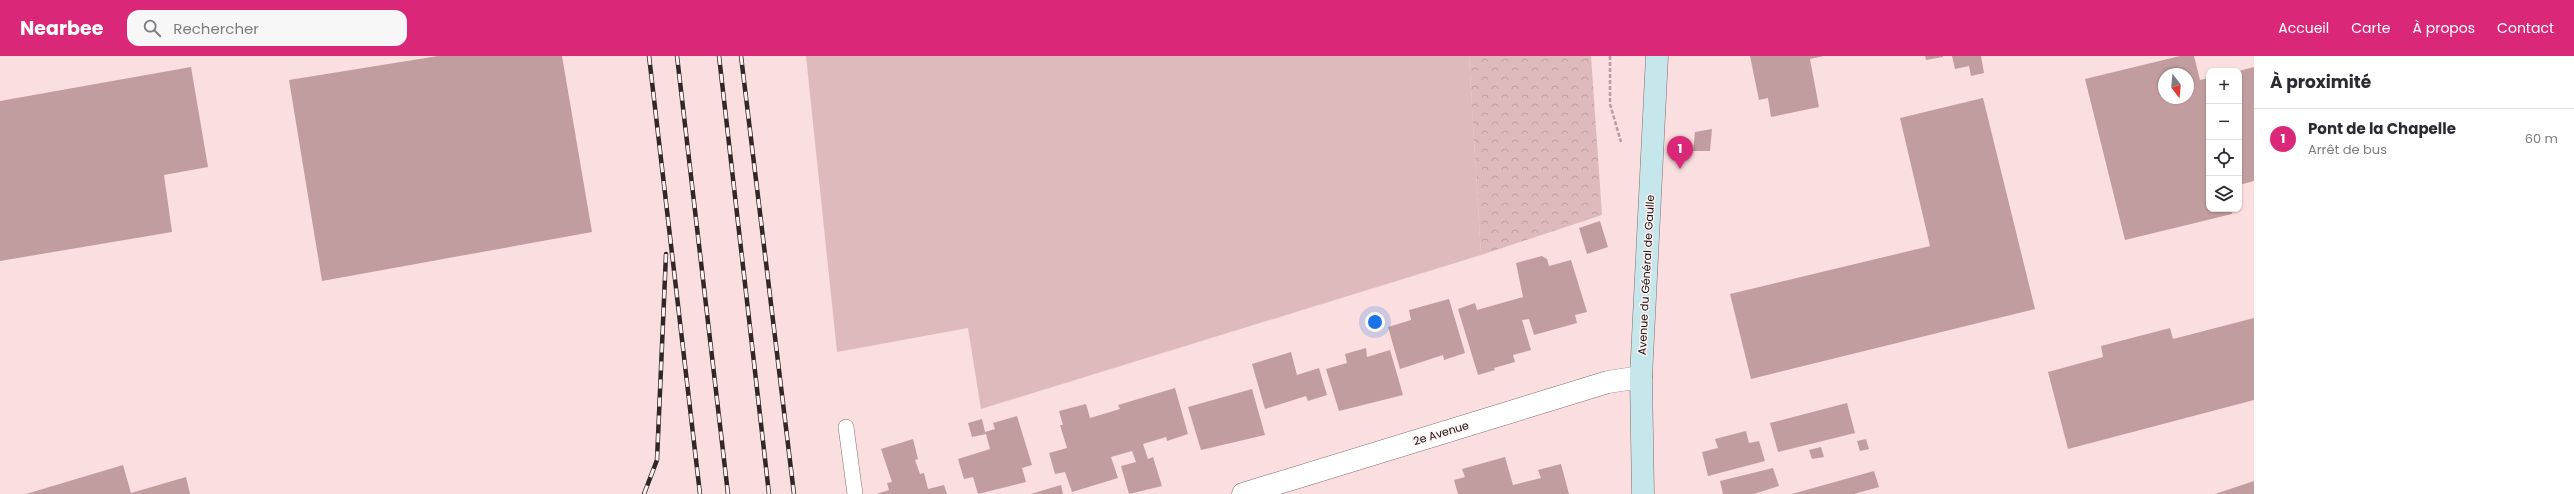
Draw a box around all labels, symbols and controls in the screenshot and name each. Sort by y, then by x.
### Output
search box [127,10,407,46]
text: Nearbee [20,15,103,42]
icon: search [141,17,163,39]
text: Rechercher [173,18,259,39]
text: Accueil [2278,18,2329,38]
text: Carte [2351,18,2391,38]
text: À propos [2413,18,2475,38]
text: Contact [2497,18,2554,38]
north arrow [2158,68,2194,104]
map controls [2206,68,2242,212]
button: + [2206,68,2242,104]
text: À proximité [2270,70,2371,94]
button: − [2206,104,2242,140]
text: Pont de la Chapelle [2308,118,2456,139]
text: 1 [2281,129,2285,148]
text: 60 m [2525,129,2558,148]
pin: 1 [1667,136,1693,169]
button: locate [2206,140,2242,176]
text: Arrêt de bus [2308,140,2387,159]
button: layers [2206,176,2242,212]
street label: Avenue du Général de Gaulle [1634,194,1658,356]
your location [1365,312,1385,332]
street label: 2e Avenue [1411,417,1471,449]

